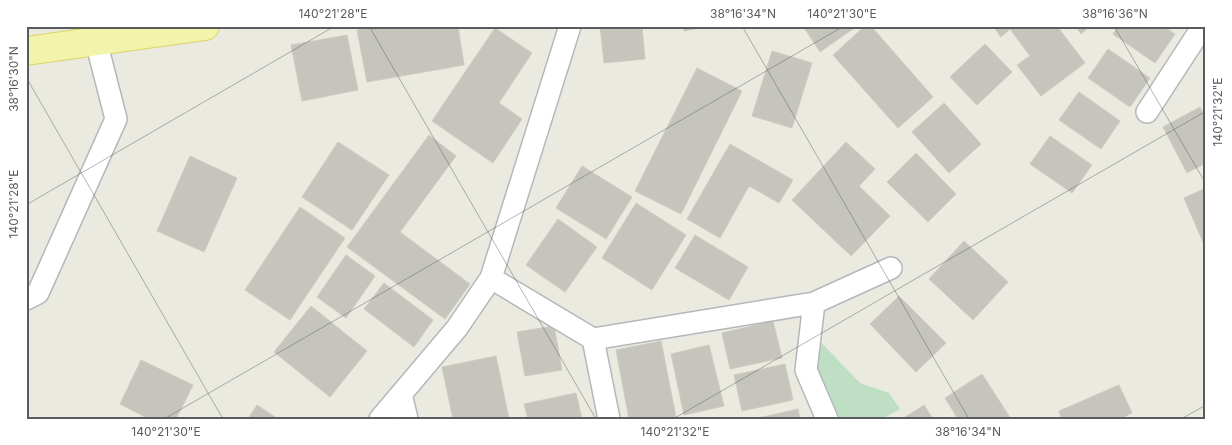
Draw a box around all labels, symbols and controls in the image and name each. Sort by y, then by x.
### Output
text: 140°21'28"E [298,6,368,21]
text: 38°16'34"N [710,6,776,21]
text: 140°21'30"E [807,6,877,21]
text: 38°16'36"N [1082,6,1148,21]
text: 38°16'30"N [6,46,21,112]
text: 140°21'32"E [1210,78,1225,147]
text: 140°21'28"E [6,169,21,239]
text: 140°21'30"E [131,424,201,439]
text: 140°21'32"E [641,424,710,439]
text: 38°16'34"N [935,424,1001,439]

